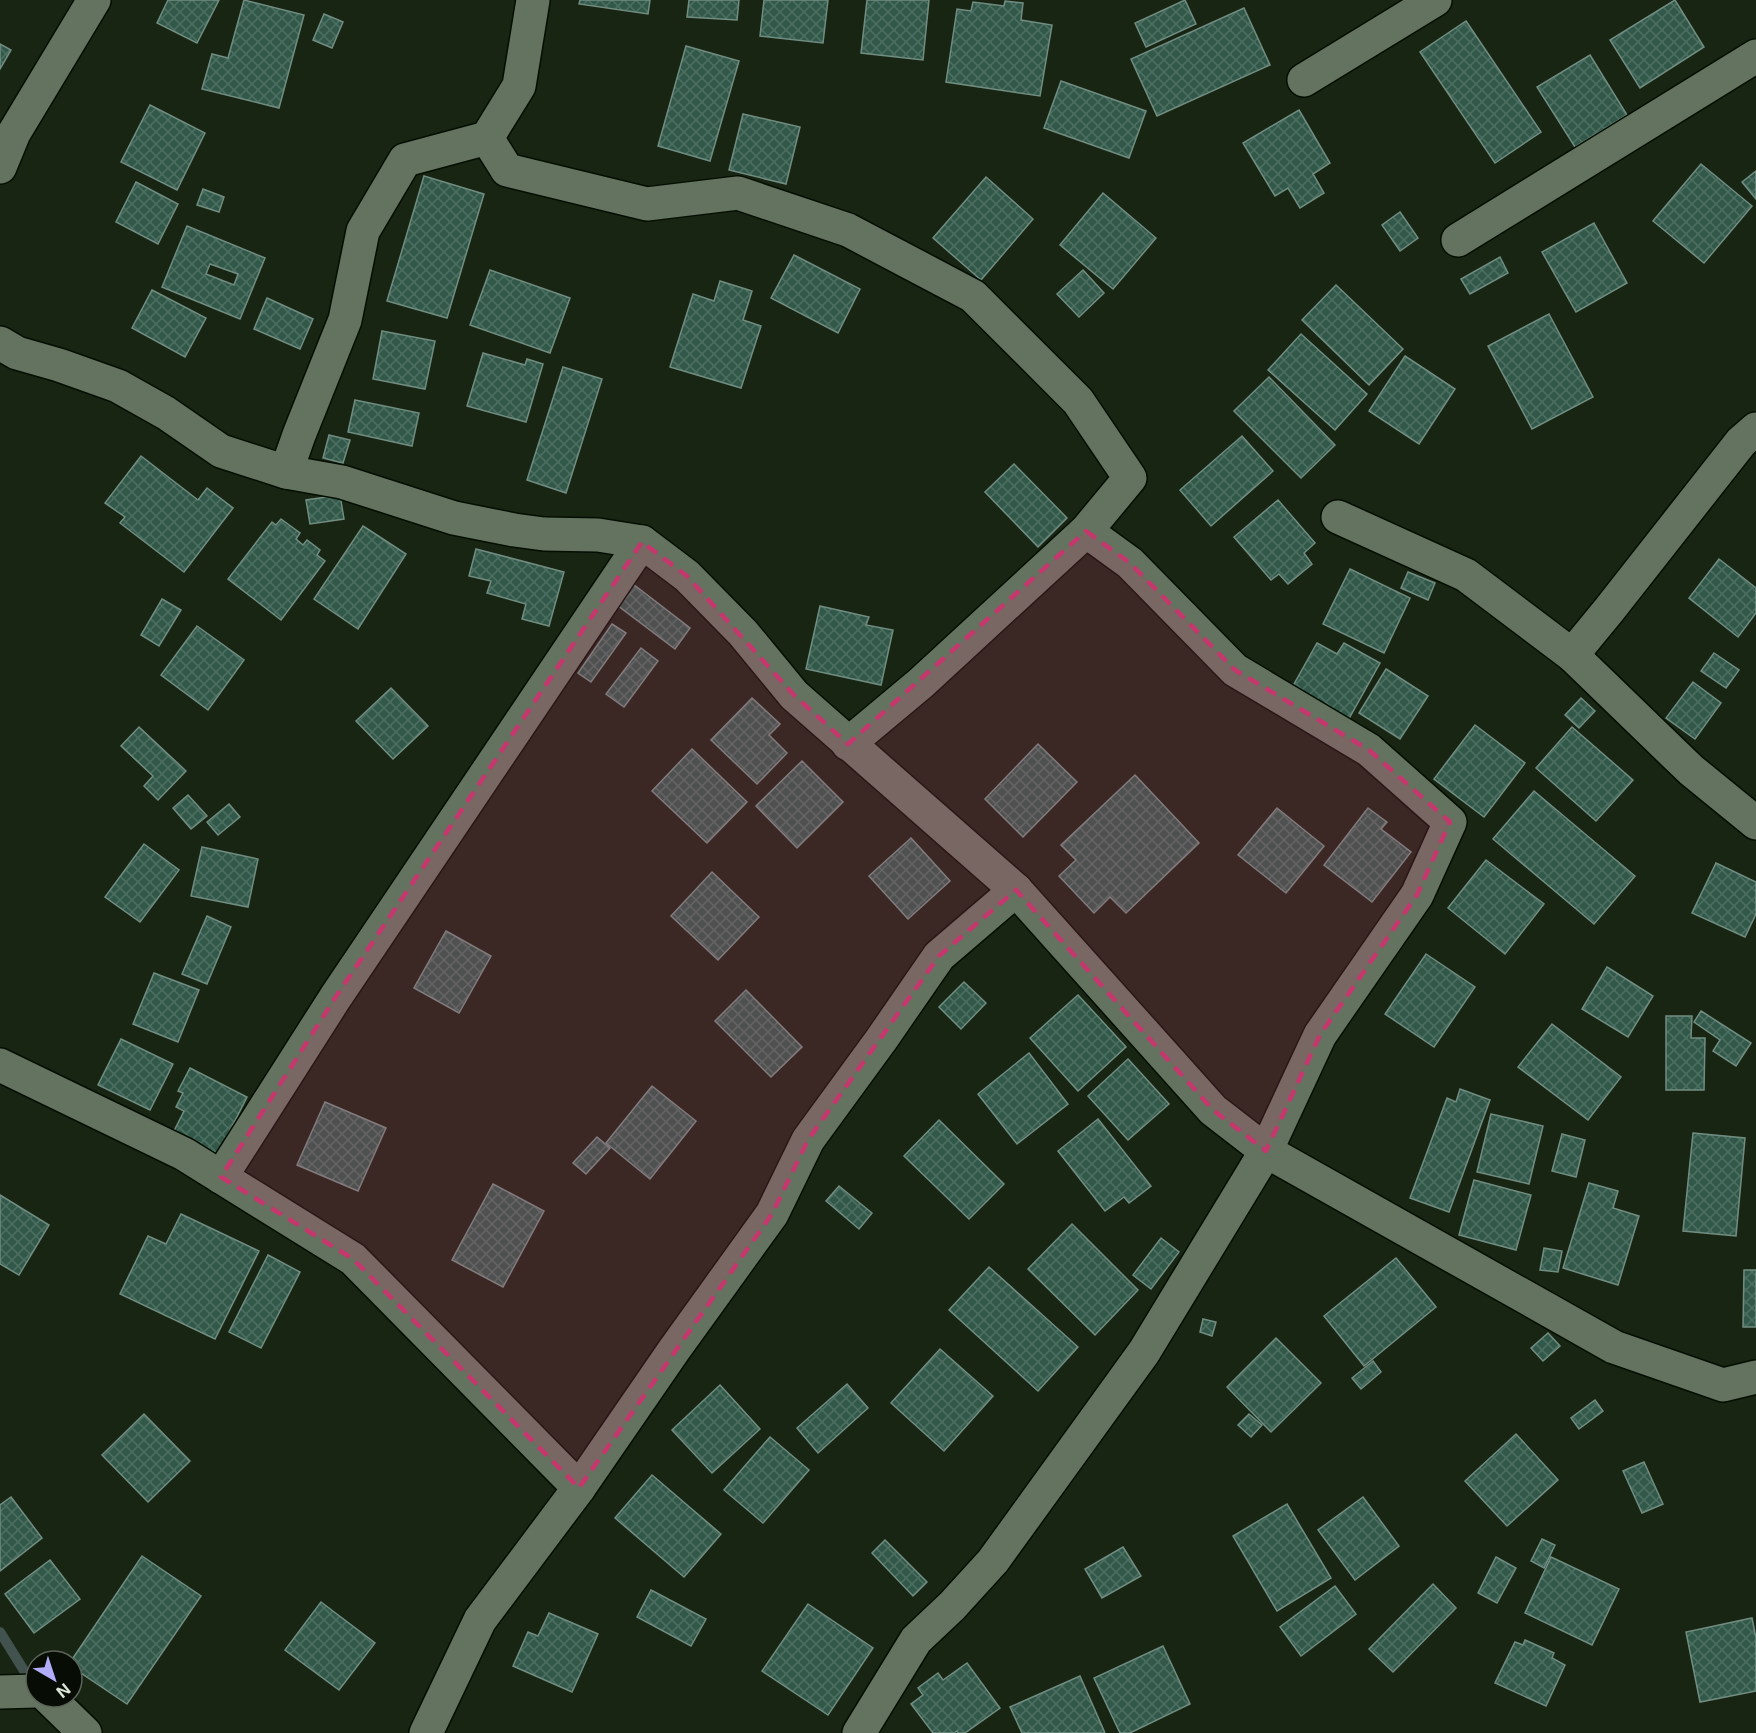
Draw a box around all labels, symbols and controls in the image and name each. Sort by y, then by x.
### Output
north arrow [24,1649,84,1709]
text: N [52,1679,74,1702]

